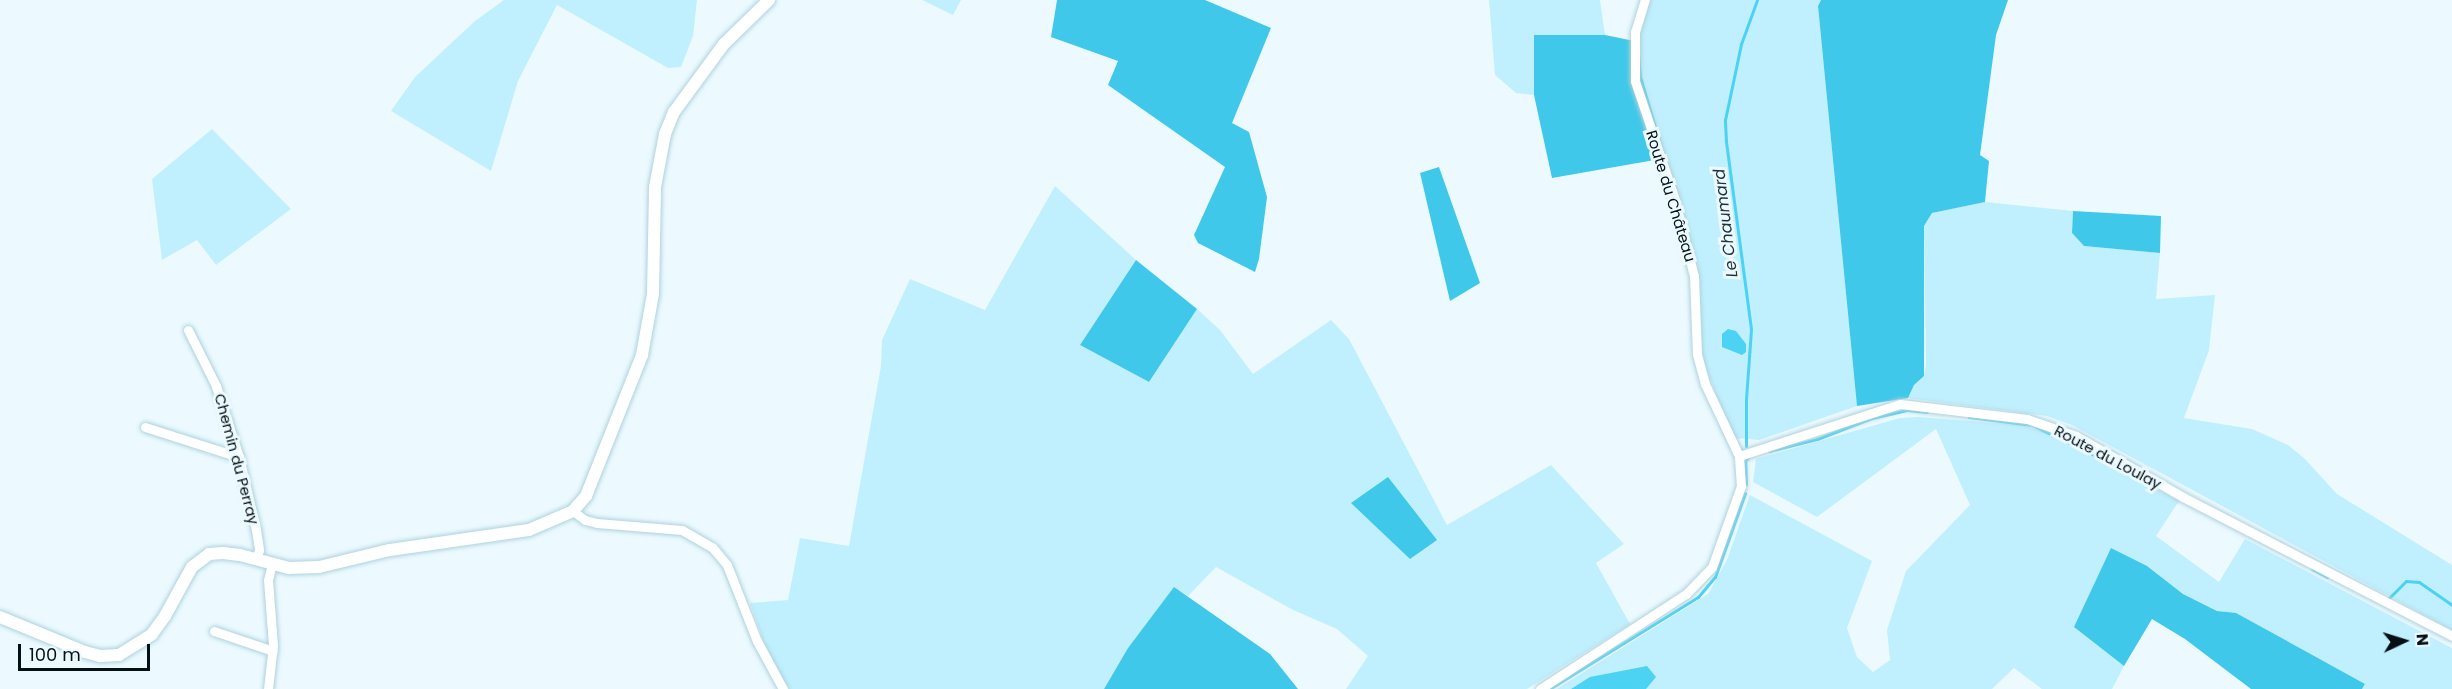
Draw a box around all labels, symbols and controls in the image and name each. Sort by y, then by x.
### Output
street label: Route du Château [1642,128,1700,264]
water label: Le Chaumard [1710,168,1742,278]
street label: Chemin du Perray [211,392,263,526]
street label: Route du Loulay [2051,421,2165,493]
north arrow [2374,611,2434,671]
scale bar [21,632,153,670]
text: N [2411,633,2434,647]
text: 100 m [29,642,81,667]

